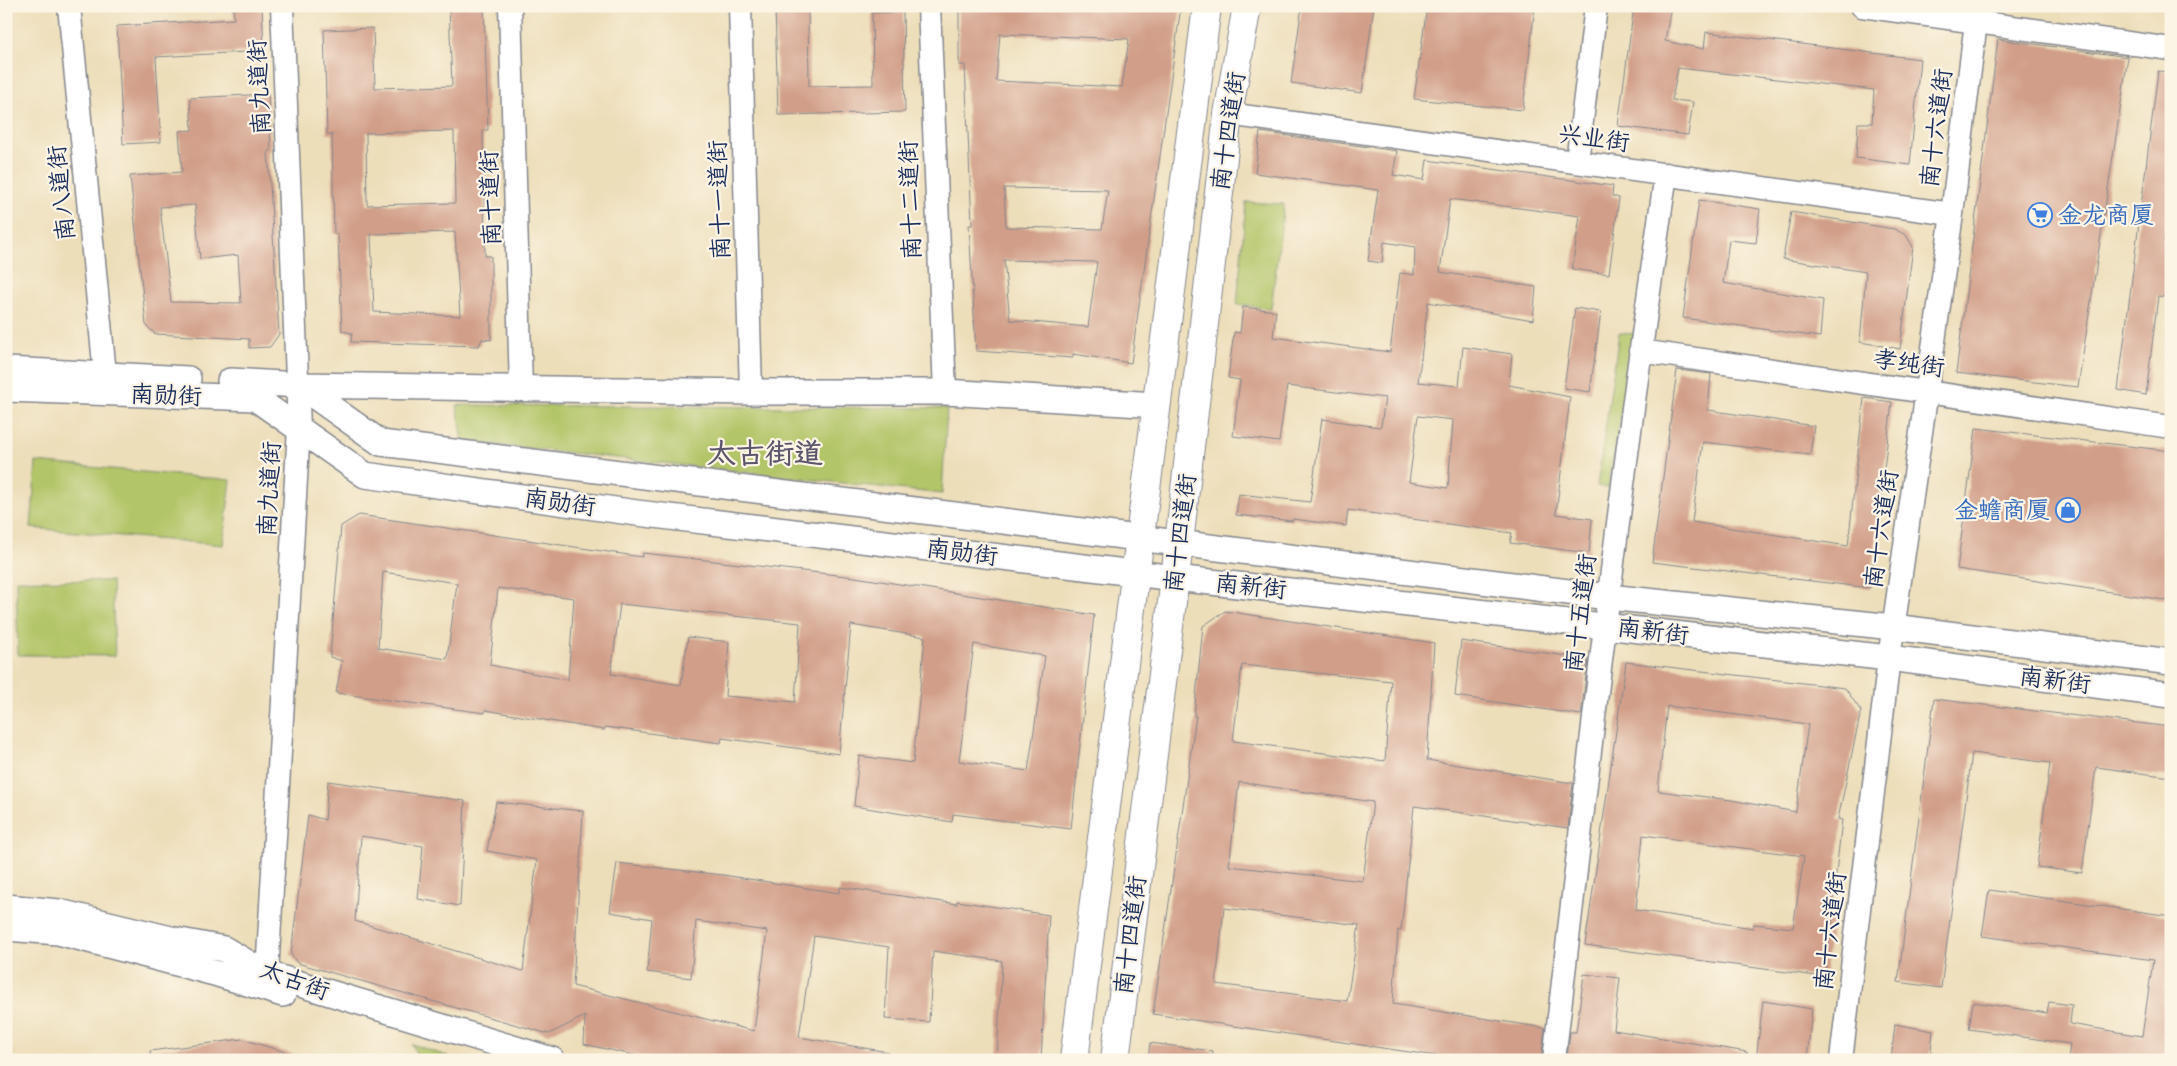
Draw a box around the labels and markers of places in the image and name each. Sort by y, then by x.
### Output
place label: 金龙商厦 [2058,200,2154,230]
supermarket icon: 金龙商厦 [2027,202,2053,228]
place label: 金蟾商厦 [1954,495,2050,525]
shop icon: 金蟾商厦 [2055,497,2081,523]

